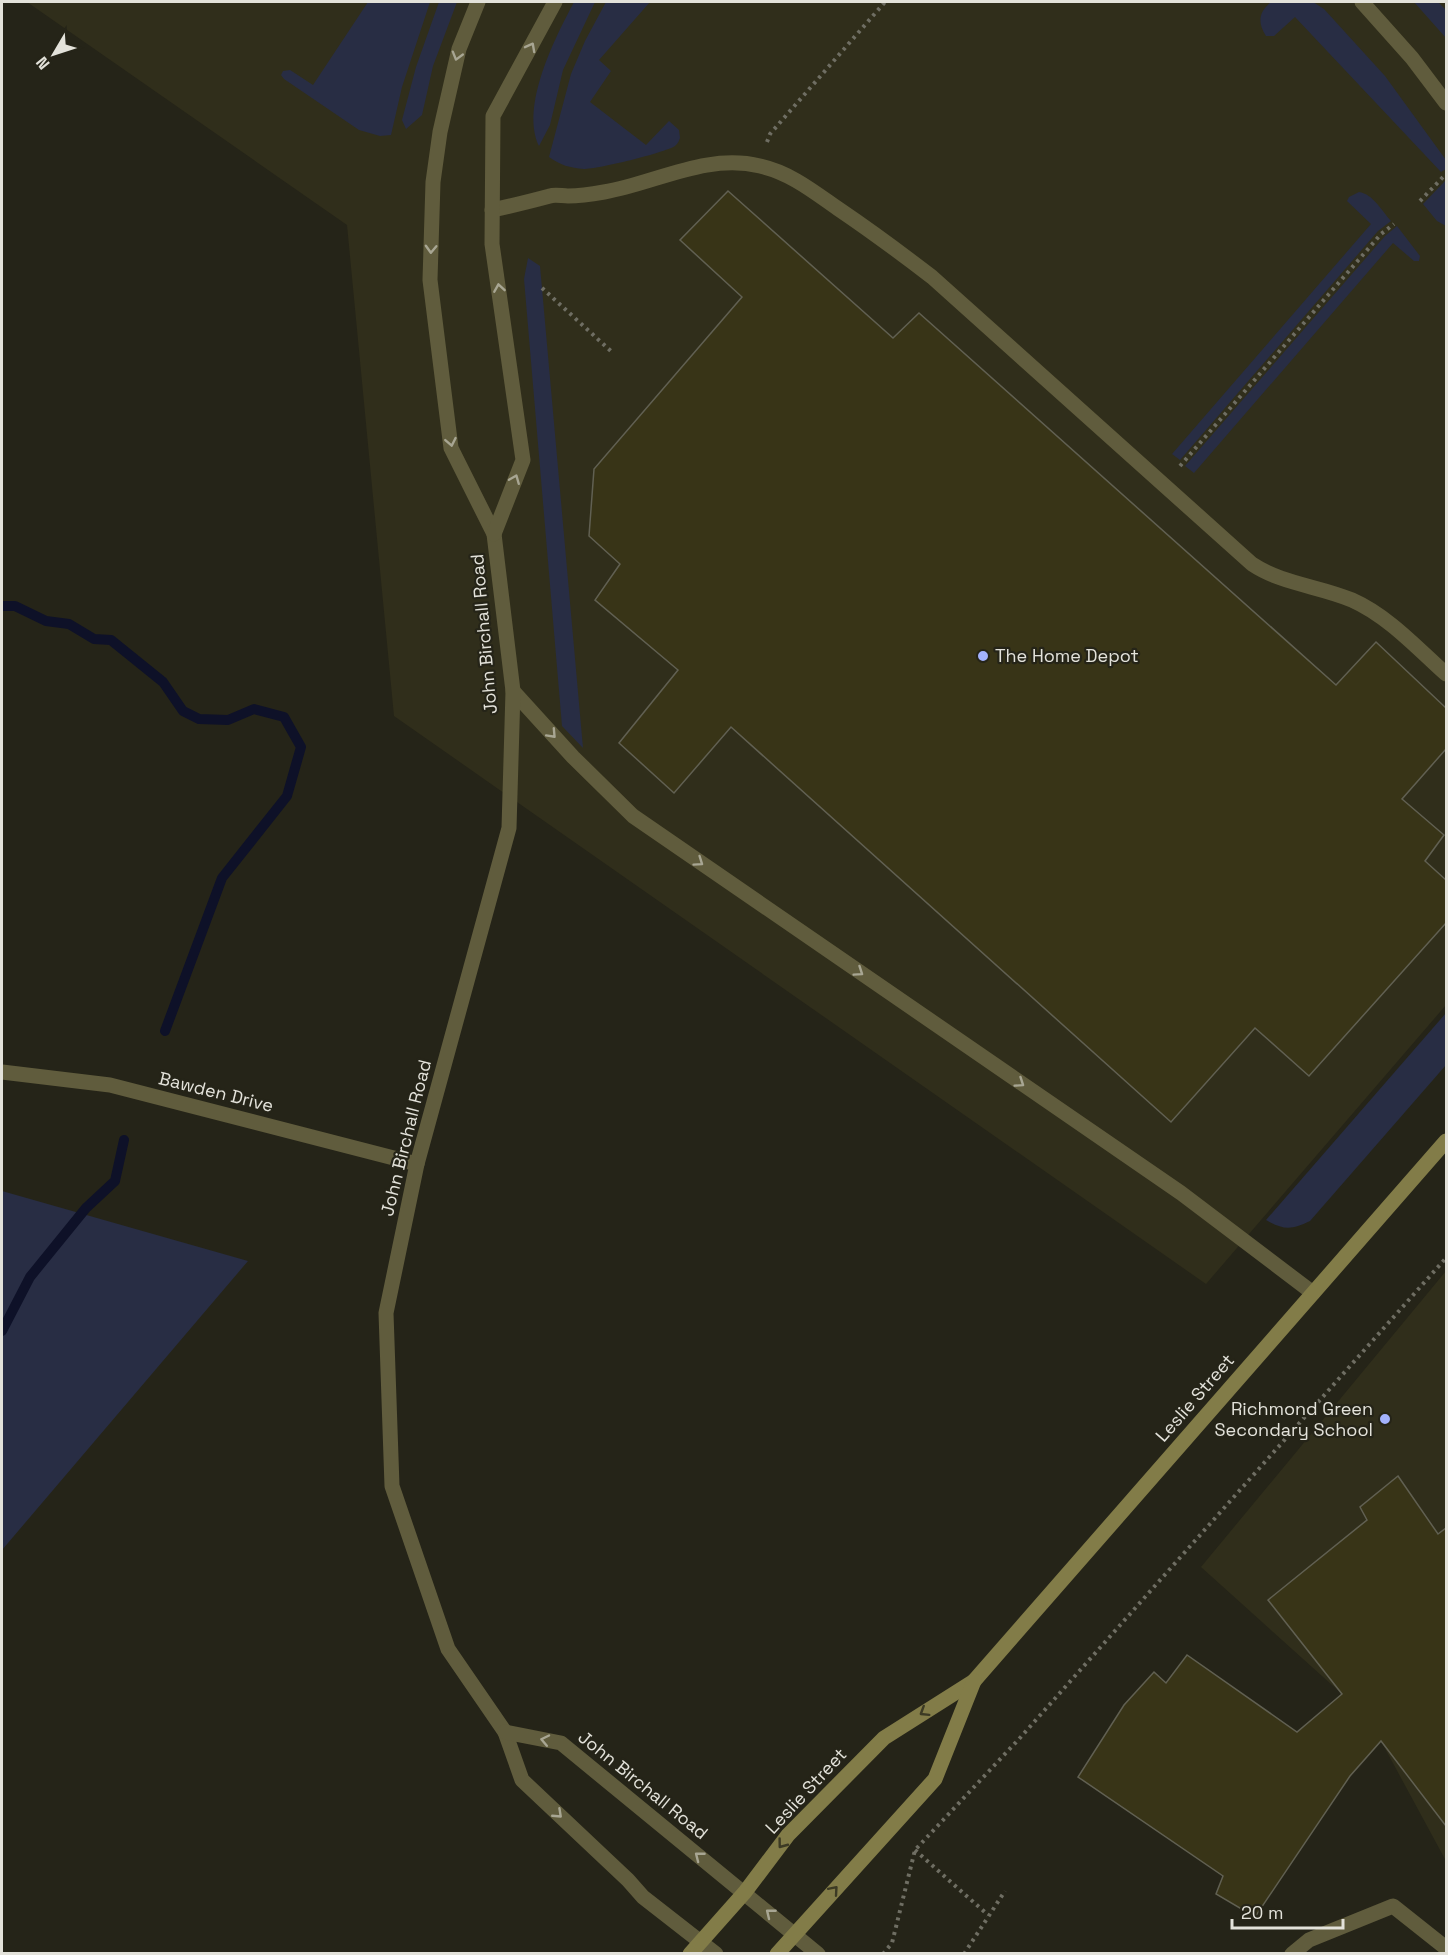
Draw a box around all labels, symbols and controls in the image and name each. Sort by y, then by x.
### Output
north arrow [24,24,84,84]
one-way arrow [524,42,535,53]
one-way arrow [452,51,465,61]
text: N [31,52,54,74]
one-way arrow [424,244,437,253]
one-way arrow [493,283,505,292]
one-way arrow [444,437,457,447]
one-way arrow [508,475,520,486]
street label: John Birchall Road [465,553,502,715]
place label: The Home Depot [995,644,1139,667]
marker: The Home Depot [976,649,990,663]
one-way arrow [545,727,556,738]
one-way arrow [692,855,703,866]
one-way arrow [853,965,864,976]
street label: John Birchall Road [375,1057,436,1219]
street label: Bawden Drive [156,1066,276,1117]
one-way arrow [1013,1076,1024,1087]
street label: Leslie Street [1150,1349,1239,1446]
place label: Richmond Green Secondary School [1215,1397,1373,1441]
marker: Richmond Green Secondary School [1378,1412,1392,1426]
one-way arrow [920,1705,930,1717]
street label: John Birchall Road [574,1725,713,1844]
one-way arrow [540,1734,550,1747]
street label: Leslie Street [760,1743,851,1838]
one-way arrow [551,1807,562,1818]
one-way arrow [778,1837,789,1848]
one-way arrow [694,1853,705,1864]
one-way arrow [827,1886,838,1897]
scale bar [1232,1892,1343,1930]
text: 20 m [1241,1901,1284,1924]
one-way arrow [766,1910,777,1921]

